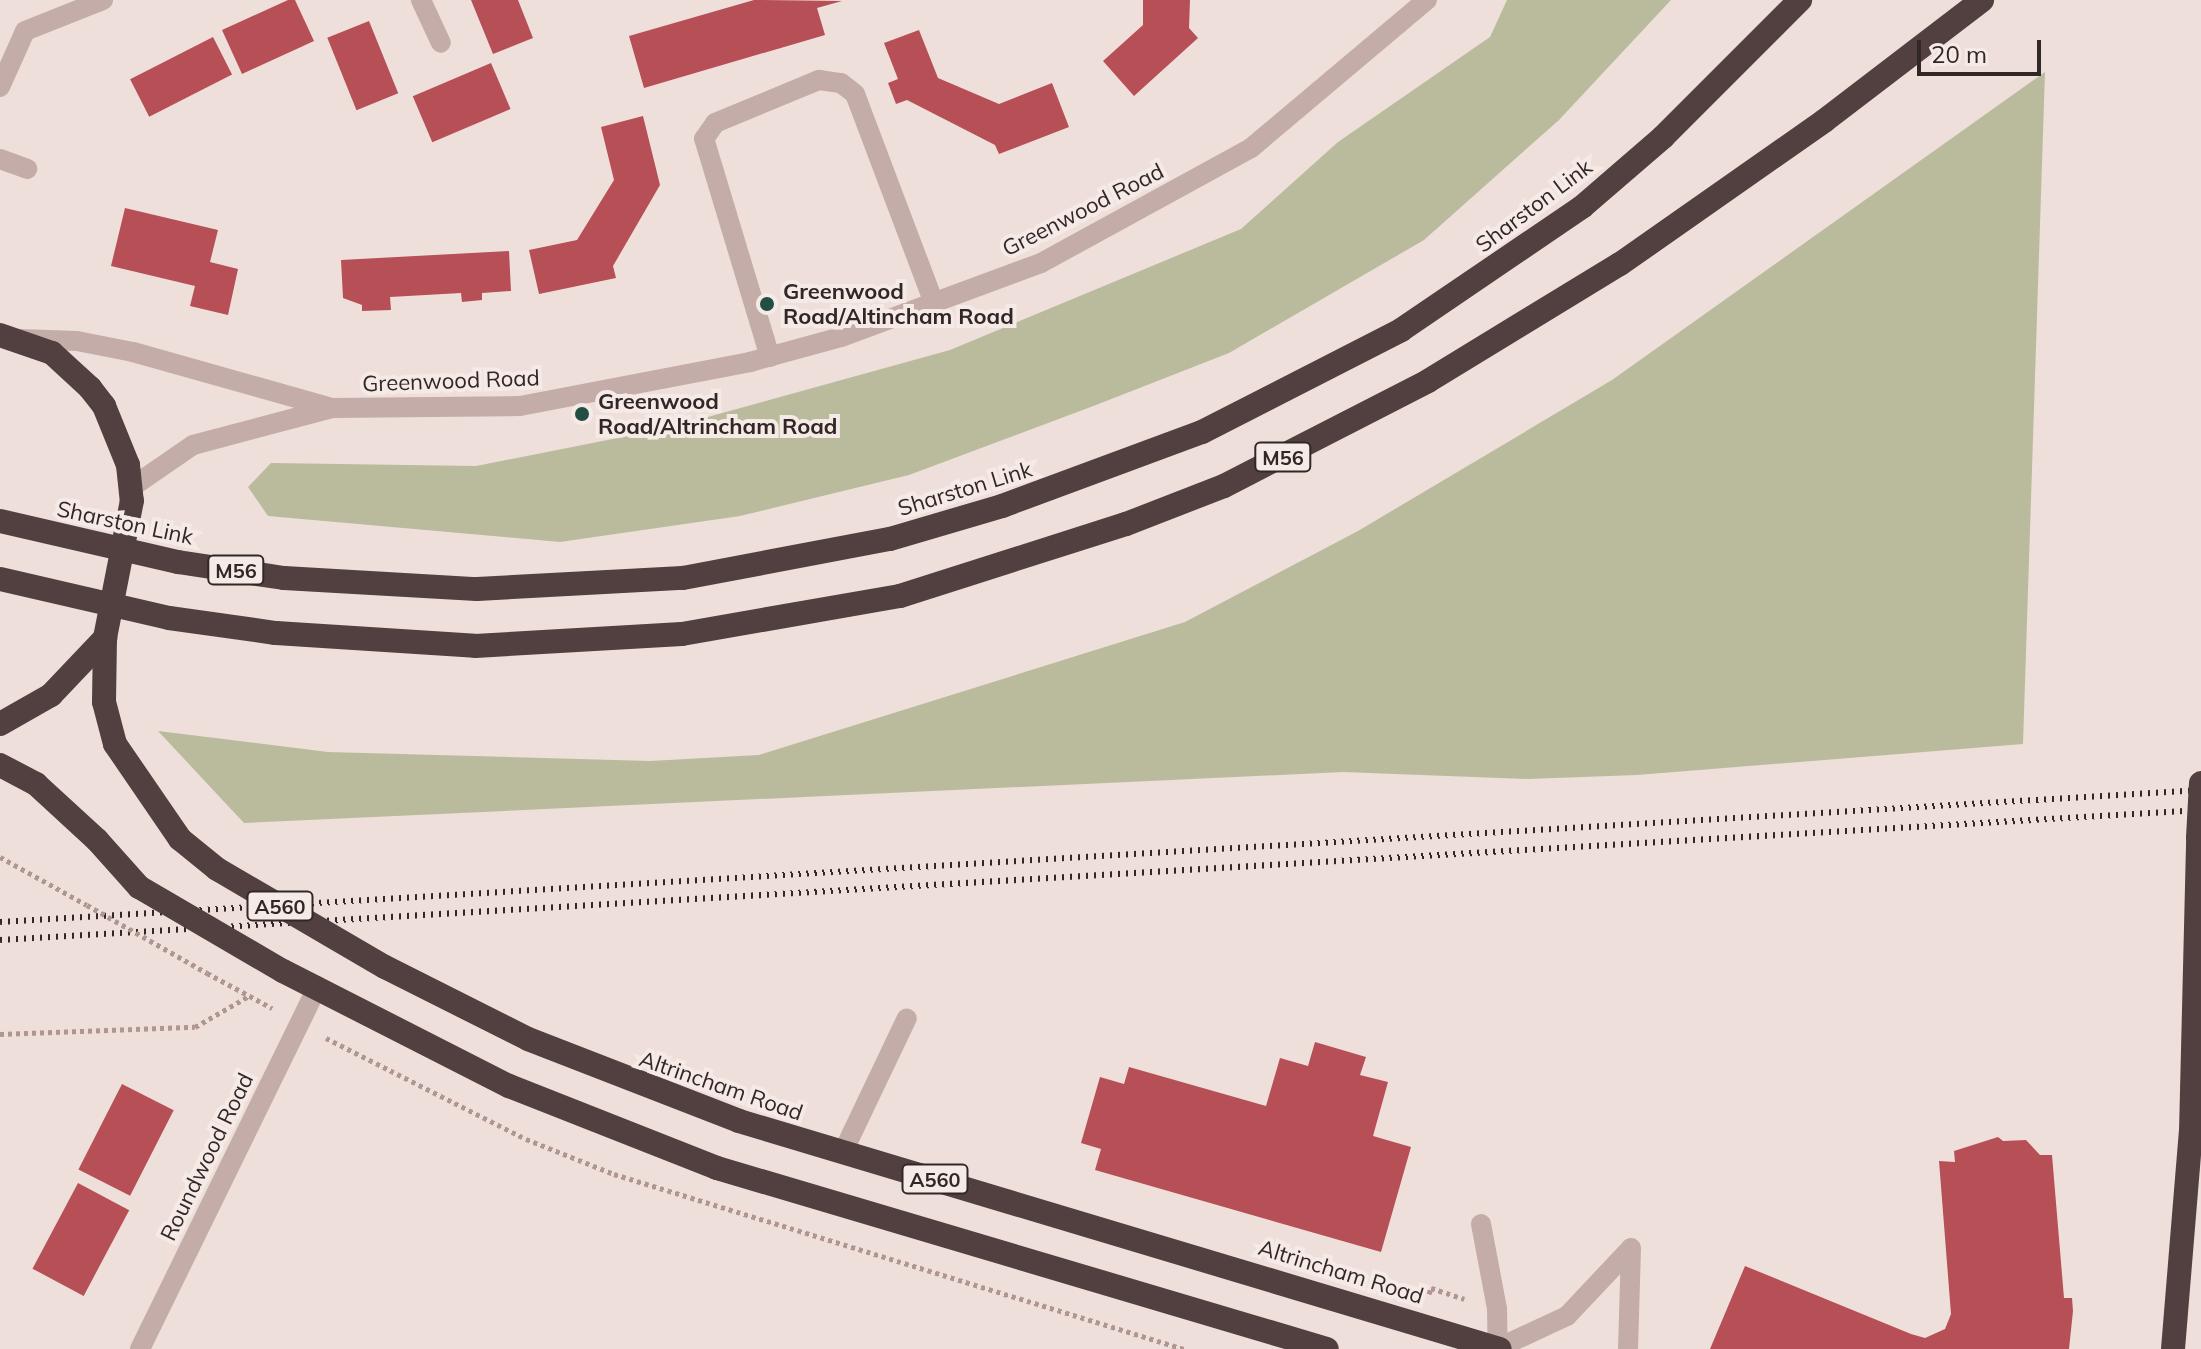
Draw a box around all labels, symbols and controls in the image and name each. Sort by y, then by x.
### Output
scale bar [1921,24,2045,74]
text: 20 m [1931,39,1987,69]
street label: Sharston Link [1471,154,1597,258]
street label: Greenwood Road [998,158,1168,262]
place label: Greenwood Road/Altincham Road [783,278,1014,330]
marker: Greenwood Road/Altincham Road [758,295,776,313]
street label: Greenwood Road [362,365,540,397]
place label: Greenwood Road/Altrincham Road [598,388,837,440]
marker: Greenwood Road/Altrincham Road [573,405,591,423]
road number: M56 [1253,441,1313,473]
street label: Sharston Link [895,456,1035,522]
street label: Sharston Link [54,496,196,550]
road number: M56 [206,554,266,586]
road number: A560 [246,890,314,922]
street label: Altrincham Road [636,1046,806,1126]
street label: Roundwood Road [155,1069,259,1245]
road number: A560 [901,1163,969,1195]
street label: Altrincham Road [1255,1234,1427,1310]

